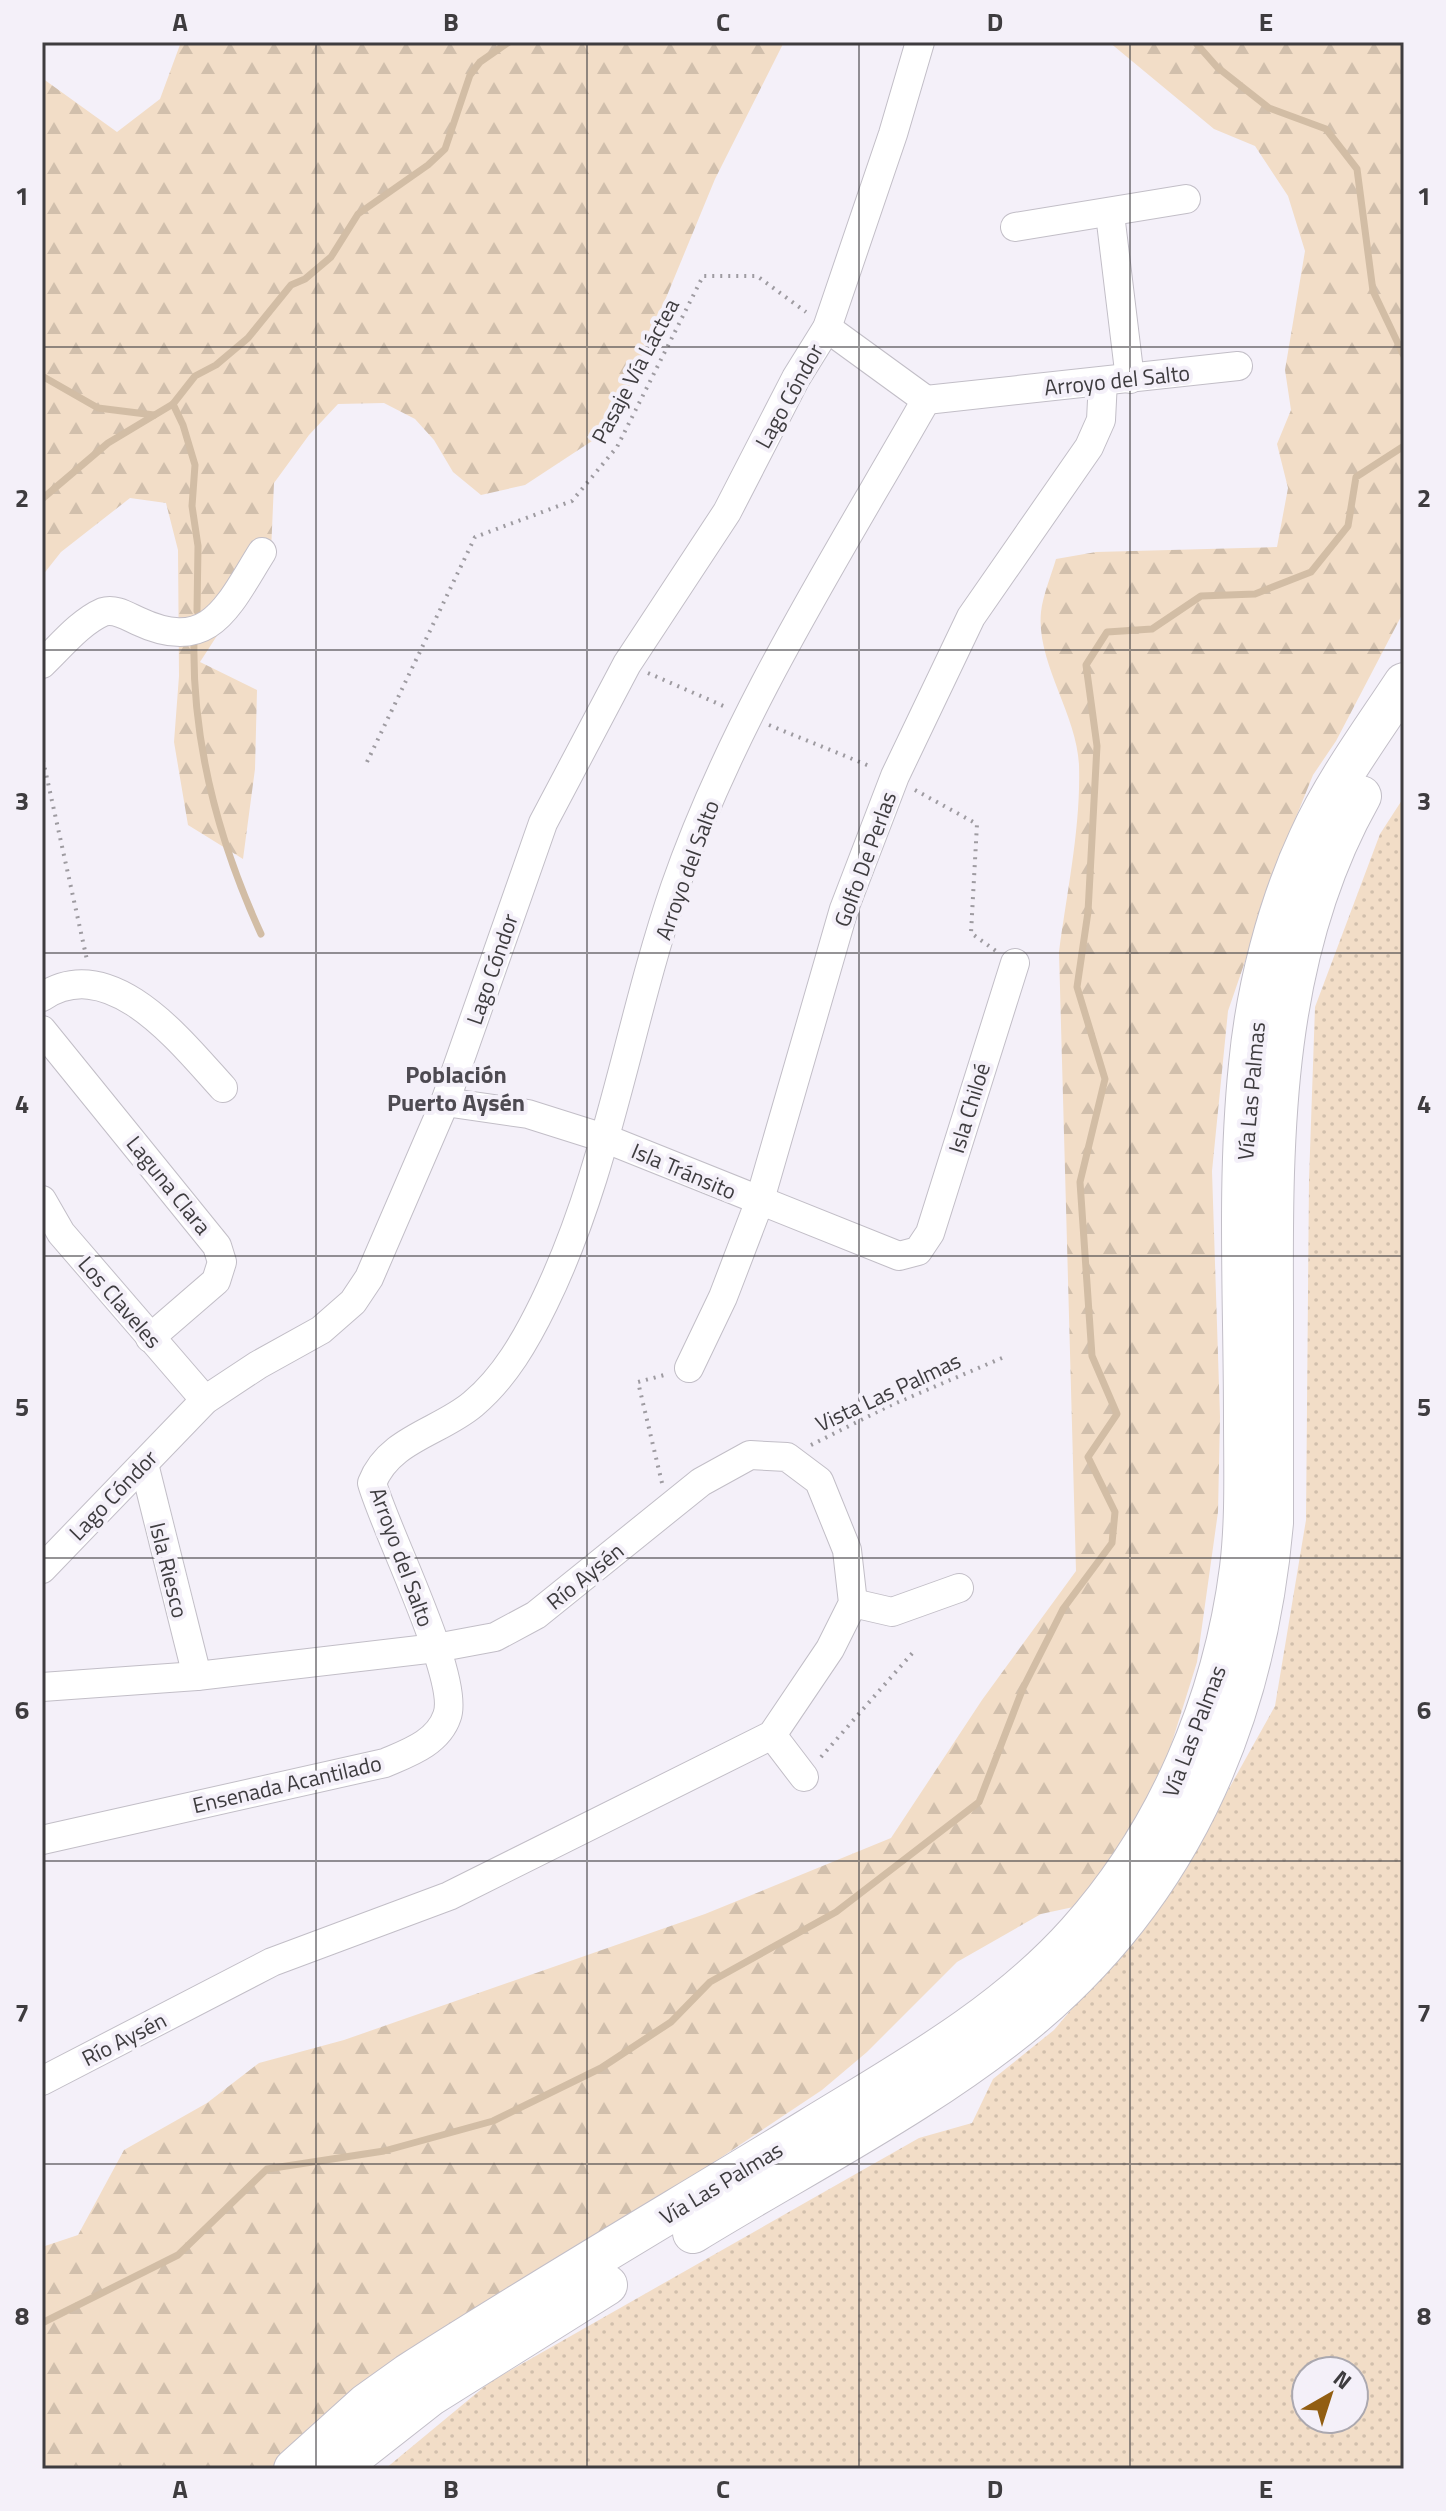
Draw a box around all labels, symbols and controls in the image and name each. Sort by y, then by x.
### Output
text: A [172,2,188,41]
text: B [443,2,459,41]
text: C [716,2,730,41]
text: D [987,2,1003,41]
text: E [1259,2,1273,41]
text: 1 [15,176,29,215]
text: 1 [1417,176,1431,215]
street label: Pasaje Vía Láctea [582,292,688,450]
street label: Lago Cóndor [746,337,832,455]
street label: Arroyo del Salto [1042,355,1192,405]
text: 2 [15,478,29,517]
text: 2 [1417,478,1431,517]
text: 3 [15,781,29,820]
text: 3 [1417,781,1431,820]
street label: Golfo De Perlas [825,786,905,932]
street label: Arroyo del Salto [646,795,728,945]
street label: Lago Cóndor [457,909,527,1029]
street label: Vía Las Palmas [1228,1020,1274,1162]
district label: Población Puerto Aysén [387,1056,525,1120]
street label: Isla Chiloé [939,1059,999,1157]
text: 4 [15,1084,29,1123]
text: 4 [1417,1084,1431,1123]
street label: Laguna Clara [118,1128,220,1242]
street label: Isla Tránsito [626,1134,742,1208]
street label: Los Claveles [70,1248,170,1356]
street label: Vista Las Palmas [810,1343,966,1441]
text: 5 [15,1387,29,1426]
text: 5 [1417,1387,1431,1426]
street label: Lago Cóndor [61,1441,166,1548]
street label: Arroyo del Salto [361,1482,443,1632]
street label: Isla Riesco [141,1519,197,1621]
street label: Río Aysén [539,1534,631,1618]
street label: Vía Las Palmas [1153,1660,1235,1802]
text: 6 [15,1690,29,1729]
text: 6 [1417,1690,1431,1729]
street label: Ensenada Acantilado [189,1746,385,1822]
text: 7 [15,1993,29,2032]
text: 7 [1417,1993,1431,2032]
street label: Río Aysén [76,2003,172,2075]
street label: Vía Las Palmas [653,2133,789,2233]
text: 8 [15,2296,29,2335]
text: 8 [1417,2296,1431,2335]
north arrow [1290,2355,1370,2435]
text: N [1326,2361,1359,2397]
text: A [172,2469,188,2508]
text: B [443,2469,459,2508]
text: C [716,2469,730,2508]
text: D [987,2469,1003,2508]
text: E [1259,2469,1273,2508]

